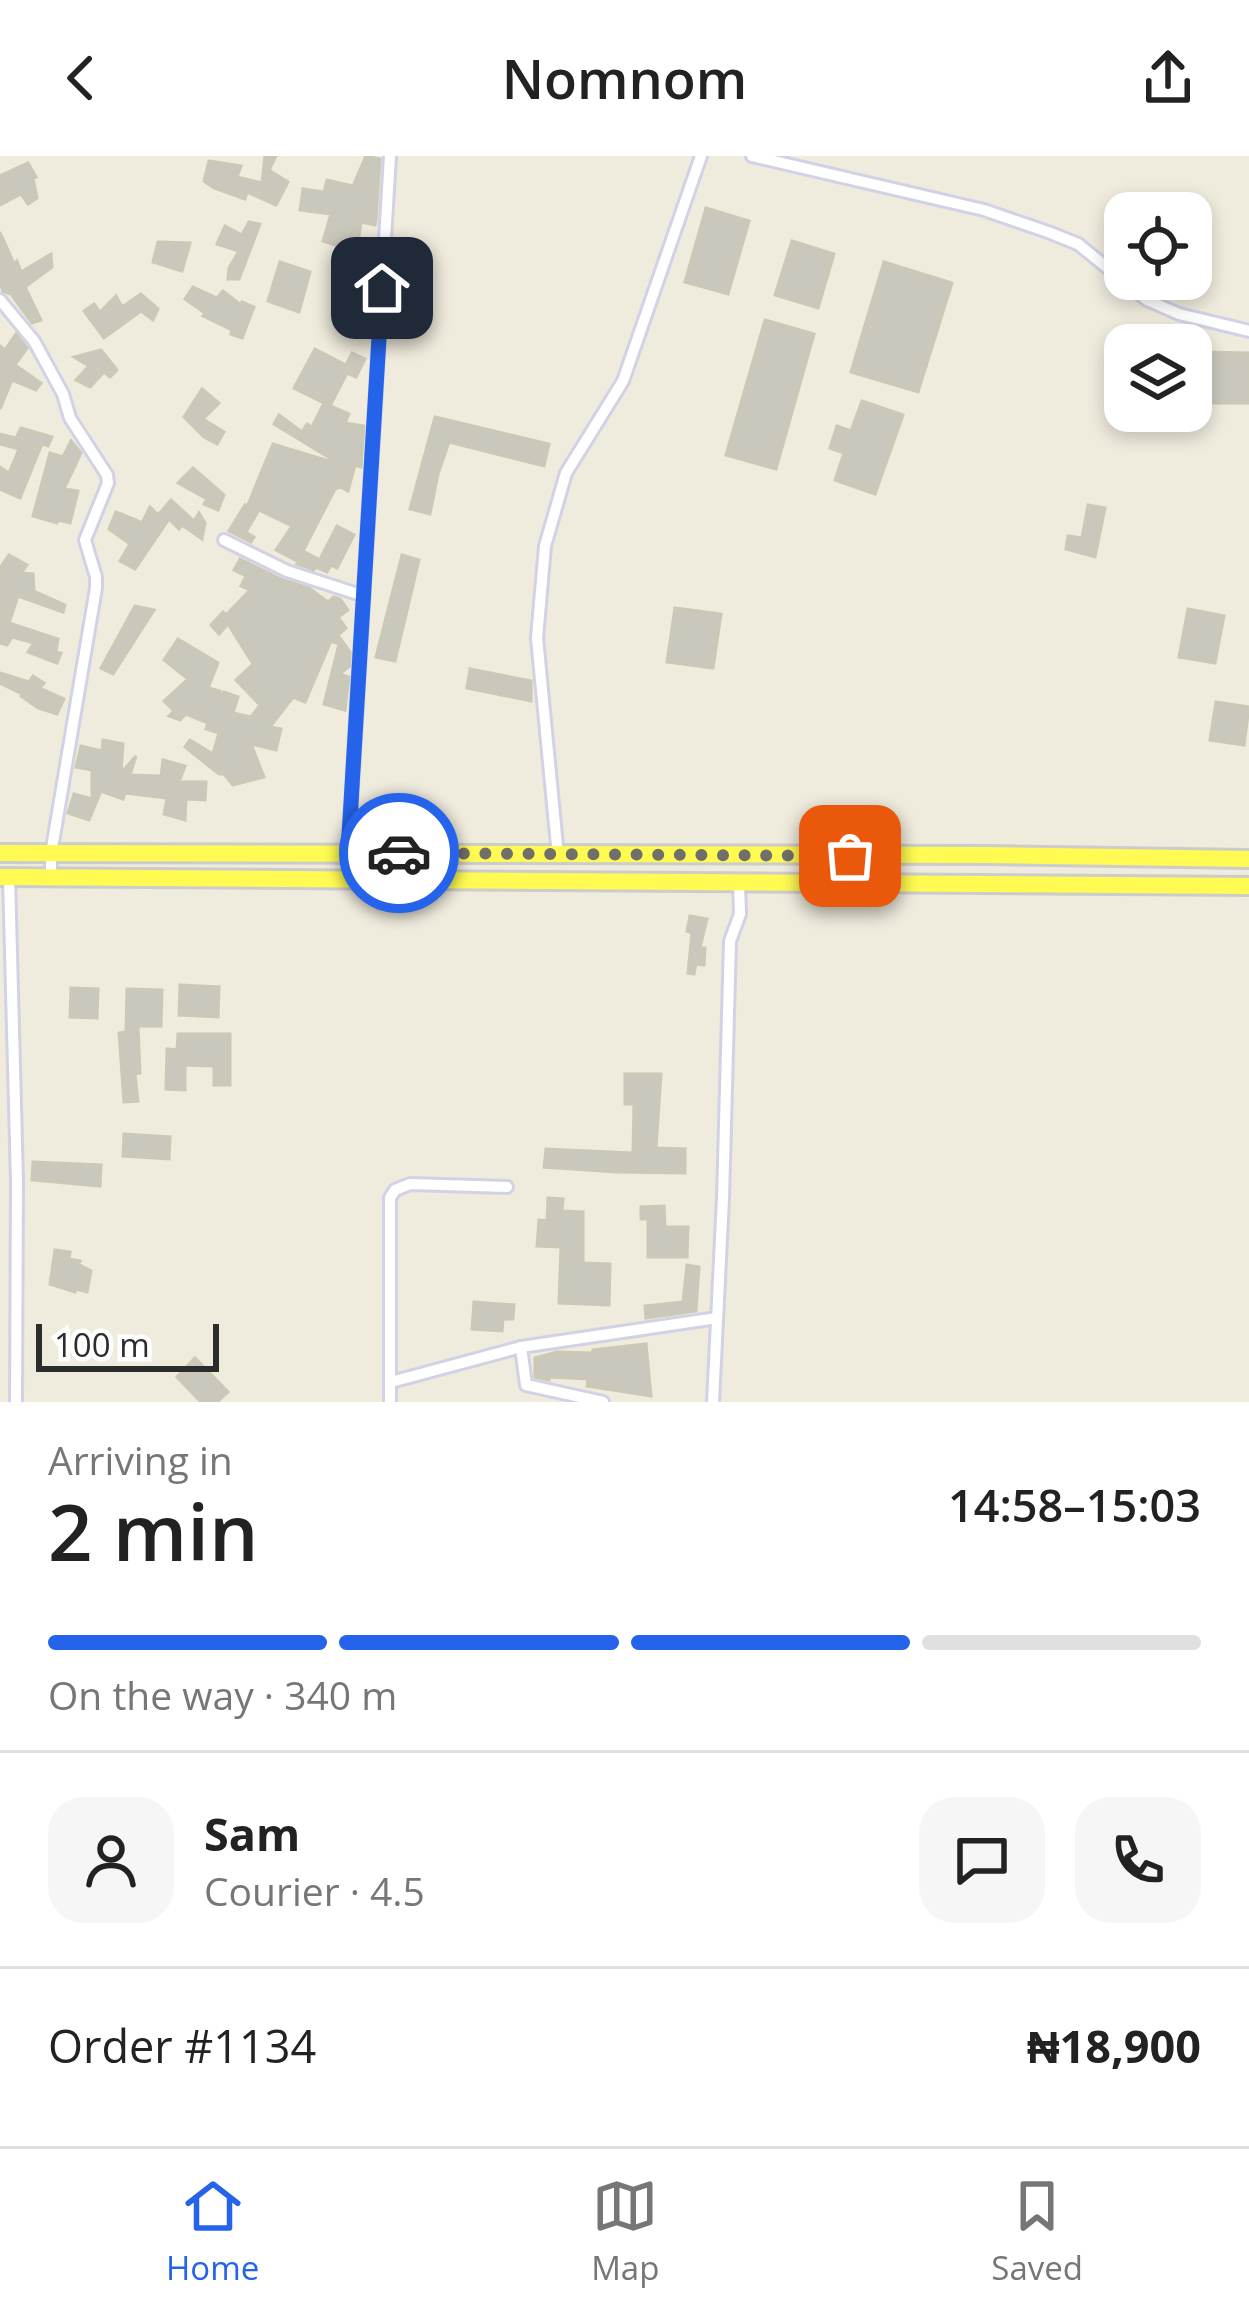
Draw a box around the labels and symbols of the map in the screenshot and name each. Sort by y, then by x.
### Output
pin [331,237,433,339]
courier [339,793,459,913]
pin [799,805,901,907]
scale bar [36,1318,219,1371]

